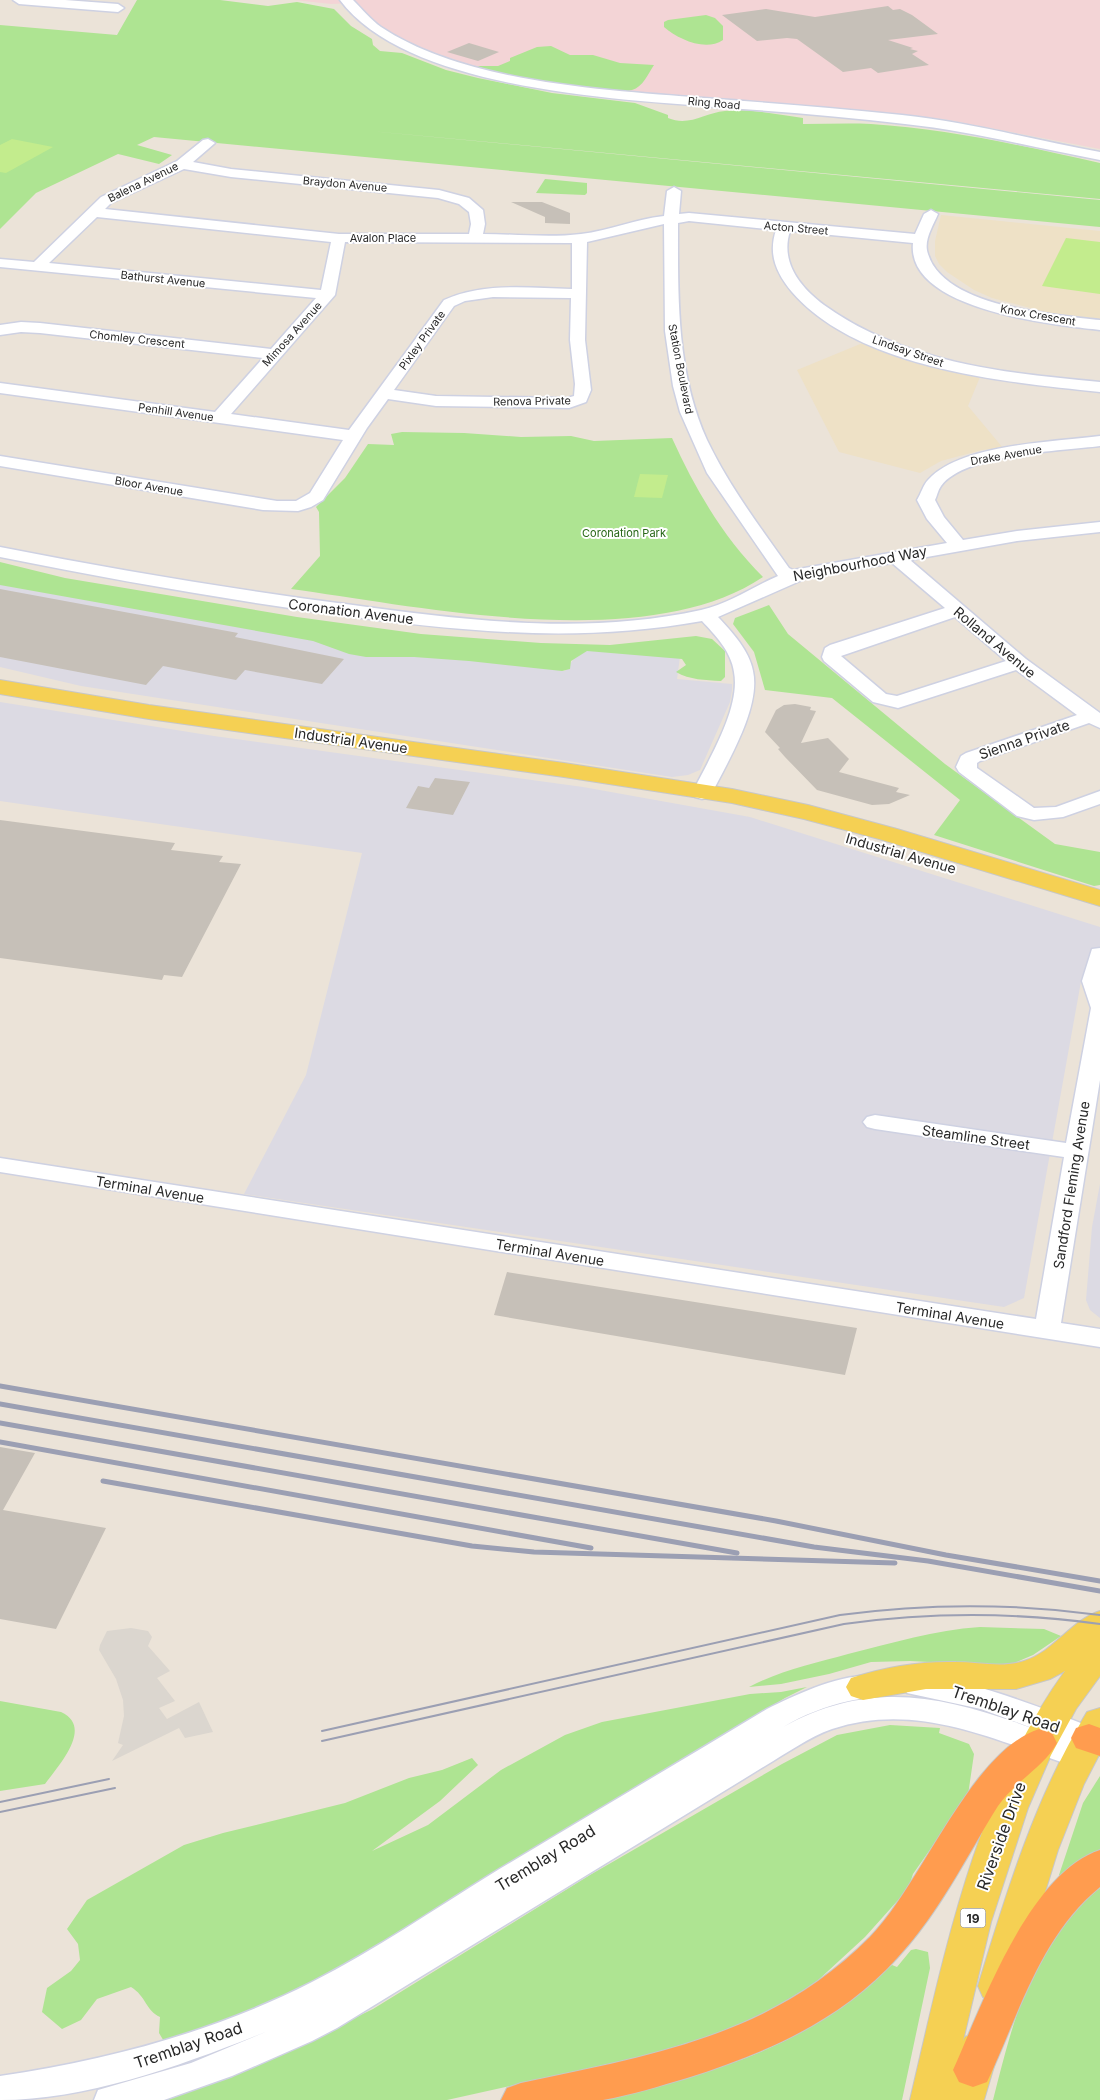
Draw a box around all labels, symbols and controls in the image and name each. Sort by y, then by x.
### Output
street label: Ring Road [687,94,741,112]
street label: Balena Avenue [105,159,181,205]
street label: Braydon Avenue [302,173,388,195]
street label: Acton Street [763,218,829,238]
street label: Avalon Place [350,231,416,245]
street label: Bathurst Avenue [120,268,206,290]
street label: Mimosa Avenue [259,299,325,369]
street label: Knox Crescent [999,301,1077,329]
street label: Pixley Private [396,308,448,372]
street label: Station Boulevard [665,323,697,415]
street label: Chomley Crescent [89,327,186,351]
street label: Lindsay Street [871,332,946,370]
street label: Renova Private [493,393,571,409]
street label: Penhill Avenue [137,400,215,424]
street label: Drake Avenue [969,442,1043,468]
street label: Bloor Avenue [114,473,184,499]
park label: Coronation Park [582,526,666,540]
street label: Neighbourhood Way [792,542,928,584]
street label: Coronation Avenue [287,595,415,627]
street label: Rolland Avenue [951,603,1039,681]
street label: Sienna Private [976,716,1072,762]
street label: Industrial Avenue [293,724,409,756]
street label: Industrial Avenue [844,829,958,877]
street label: Sandford Fleming Avenue [1049,1100,1093,1270]
street label: Steamline Street [921,1121,1031,1153]
street label: Terminal Avenue [94,1172,206,1206]
street label: Terminal Avenue [494,1235,606,1269]
street label: Terminal Avenue [894,1298,1006,1332]
street label: Tremblay Road [949,1681,1063,1737]
street label: Riverside Drive [972,1779,1030,1893]
street label: Tremblay Road [491,1820,599,1896]
road number: 19 [960,1909,986,1928]
street label: Tremblay Road [131,2017,245,2073]

